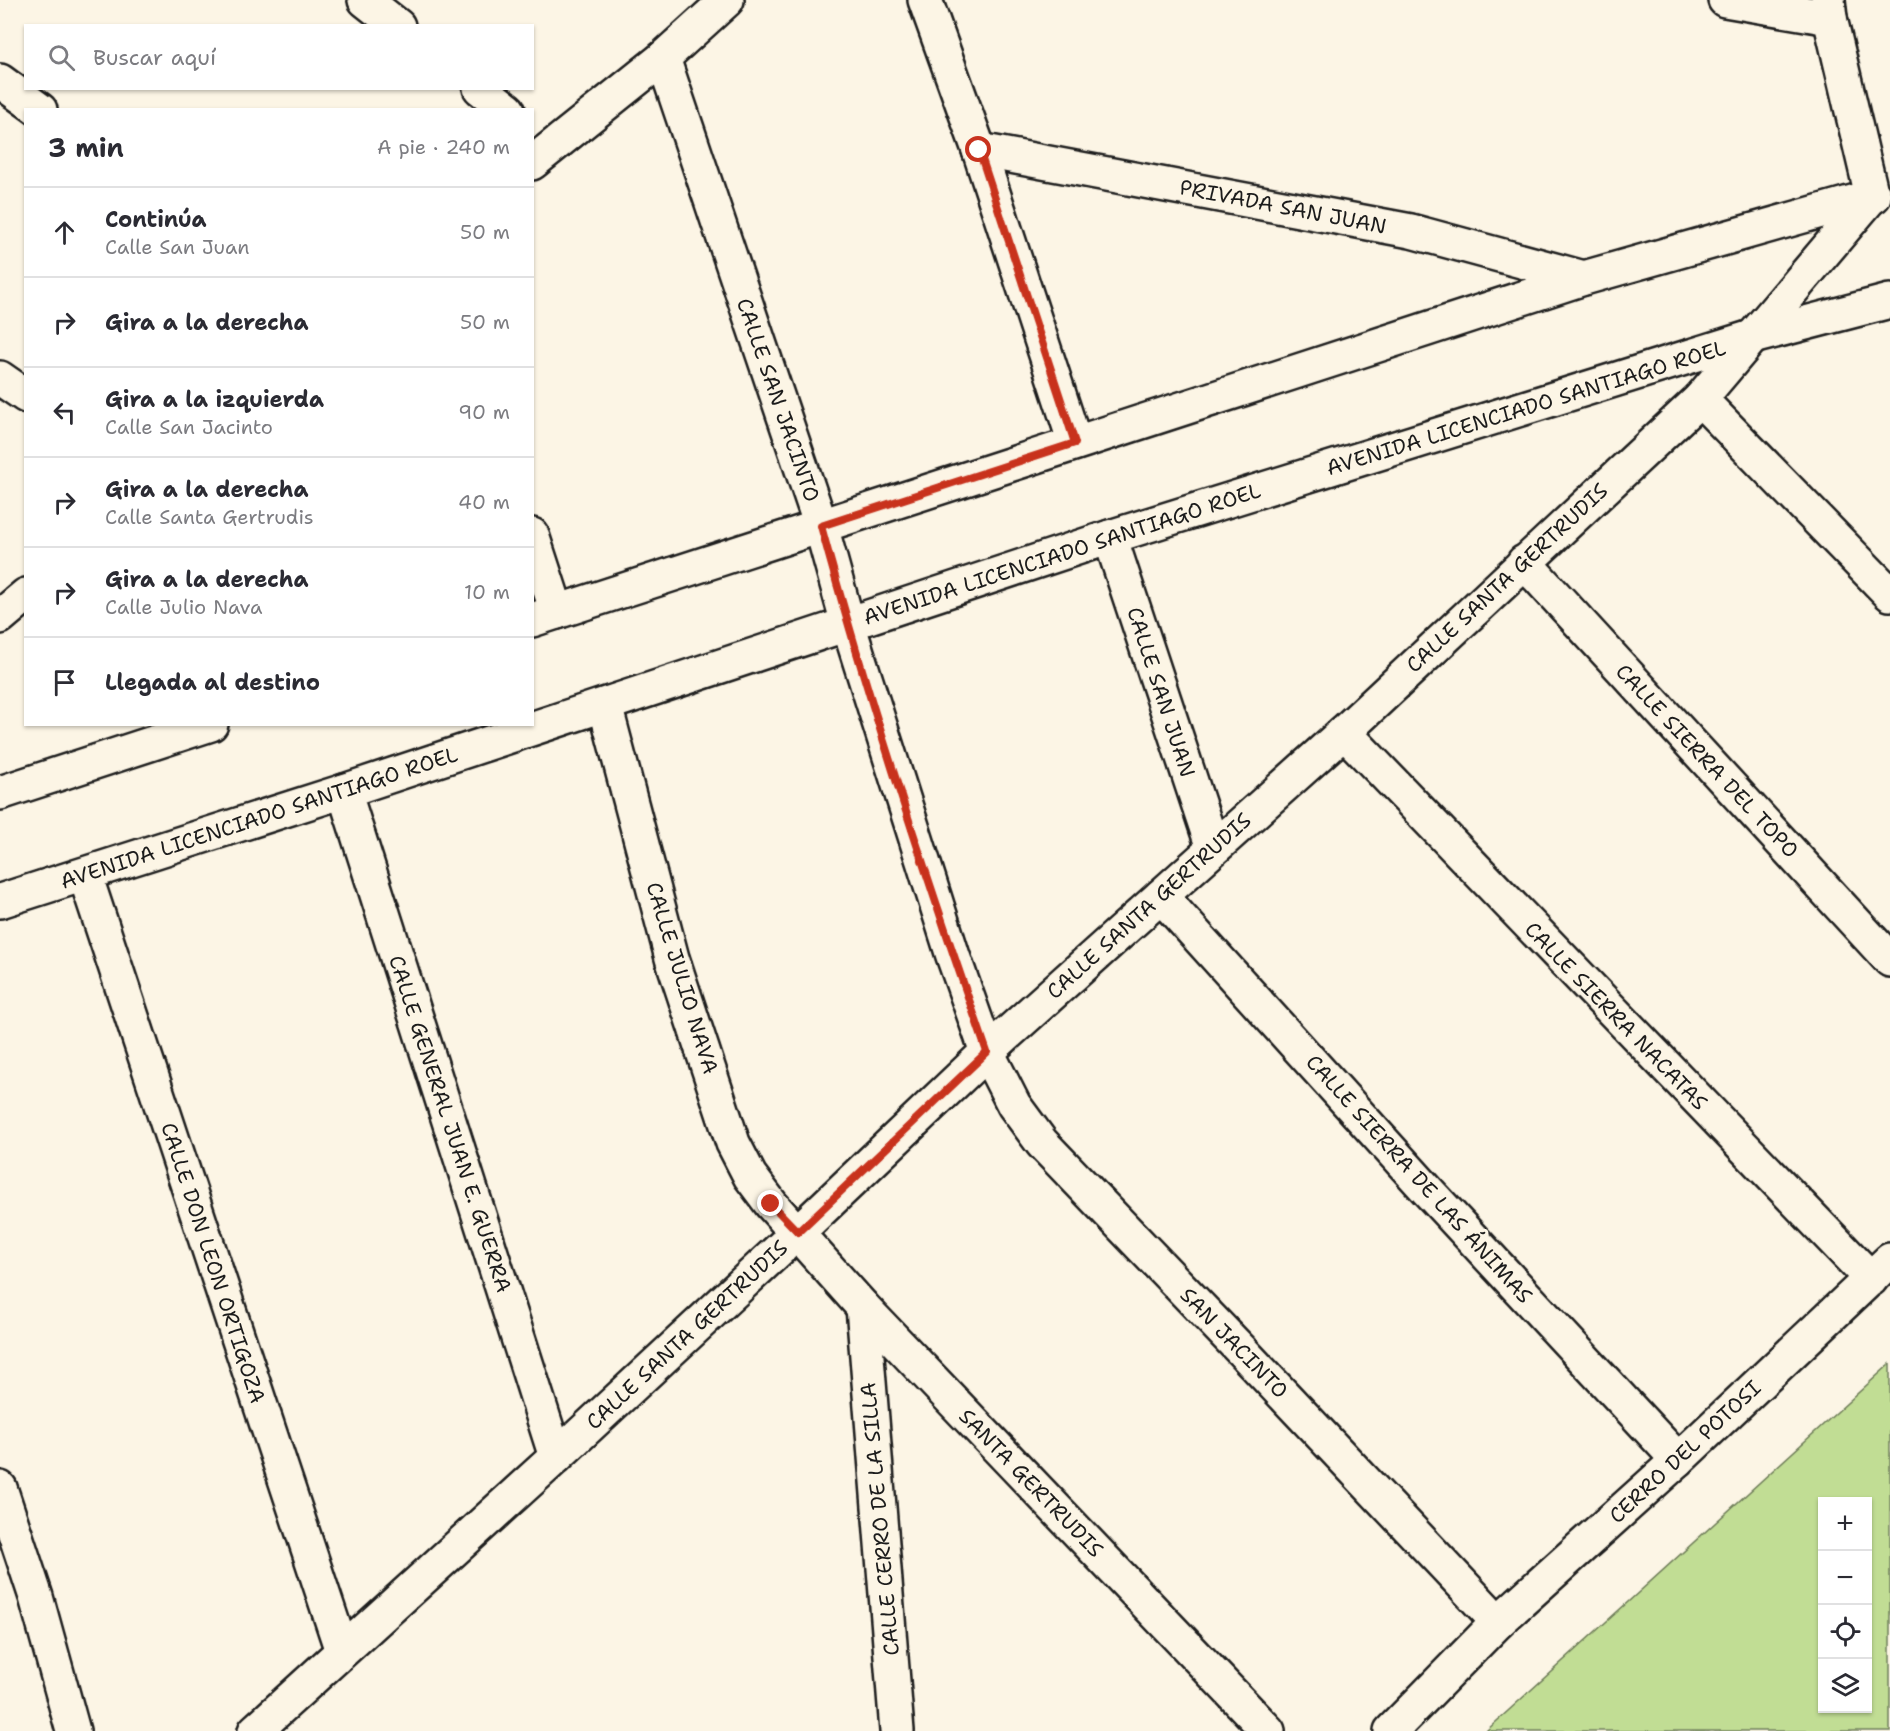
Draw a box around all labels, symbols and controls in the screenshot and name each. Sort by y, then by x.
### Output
search box [24,24,534,90]
icon: search [45,41,78,74]
text: Buscar aquí [93,43,216,72]
text: 3 min [48,130,124,165]
text: A pie · 240 m [377,134,510,160]
route start [965,136,991,162]
street label: PRIVADA SAN JUAN [1177,173,1389,241]
text: Continúa [105,205,207,234]
icon: ahead [48,216,81,249]
text: 50 m [460,219,510,245]
text: Calle San Juan [105,234,250,260]
street label: CALLE SAN JACINTO [730,294,826,506]
icon: right [48,306,81,339]
text: Gira a la derecha [105,308,309,337]
text: 50 m [460,309,510,335]
street label: AVENIDA LICENCIADO SANTIAGO ROEL [1323,334,1729,482]
text: Gira a la izquierda [105,385,324,414]
icon: left [48,396,81,429]
text: 90 m [458,399,510,425]
text: Calle San Jacinto [105,414,273,440]
text: Gira a la derecha [105,475,309,504]
street label: AVENIDA LICENCIADO SANTIAGO ROEL [860,476,1265,632]
street label: CALLE SANTA GERTRUDIS [1400,477,1614,679]
icon: right [48,486,81,519]
text: 40 m [458,489,510,515]
text: Calle Santa Gertrudis [105,504,314,530]
text: Gira a la derecha [105,565,309,594]
icon: right [48,576,81,609]
text: 10 m [464,579,510,605]
text: Calle Julio Nava [105,594,262,620]
street label: CALLE SAN JUAN [1120,603,1202,781]
street label: CALLE SIERRA DEL TOPO [1609,658,1805,864]
icon: arrive [48,666,81,699]
text: Llegada al destino [105,668,320,697]
street label: AVENIDA LICENCIADO SANTIAGO ROEL [57,740,462,896]
street label: CALLE SANTA GERTRUDIS [1041,807,1257,1005]
street label: CALLE JULIO NAVA [639,879,725,1077]
street label: CALLE SIERRA NACATAS [1519,916,1713,1116]
street label: CALLE GENERAL JUAN E. GUERRA [382,952,518,1296]
street label: CALLE SIERRA DE LAS ÁNIMAS [1300,1048,1539,1309]
street label: CALLE DON LEON ORTIGOZA [154,1119,272,1407]
route end [757,1190,783,1216]
street label: CALLE SANTA GERTRUDIS [580,1234,794,1436]
street label: SAN JACINTO [1174,1281,1294,1405]
street label: CERRO DEL POTOSI [1603,1374,1767,1530]
street label: CALLE CERRO DE LA SILLA [854,1381,906,1657]
street label: SANTA GERTRUDIS [953,1403,1109,1563]
map controls [1818,1497,1872,1713]
button: + [1818,1497,1872,1551]
button: − [1818,1551,1872,1605]
button: locate [1818,1605,1872,1659]
button: layers [1818,1659,1872,1713]

